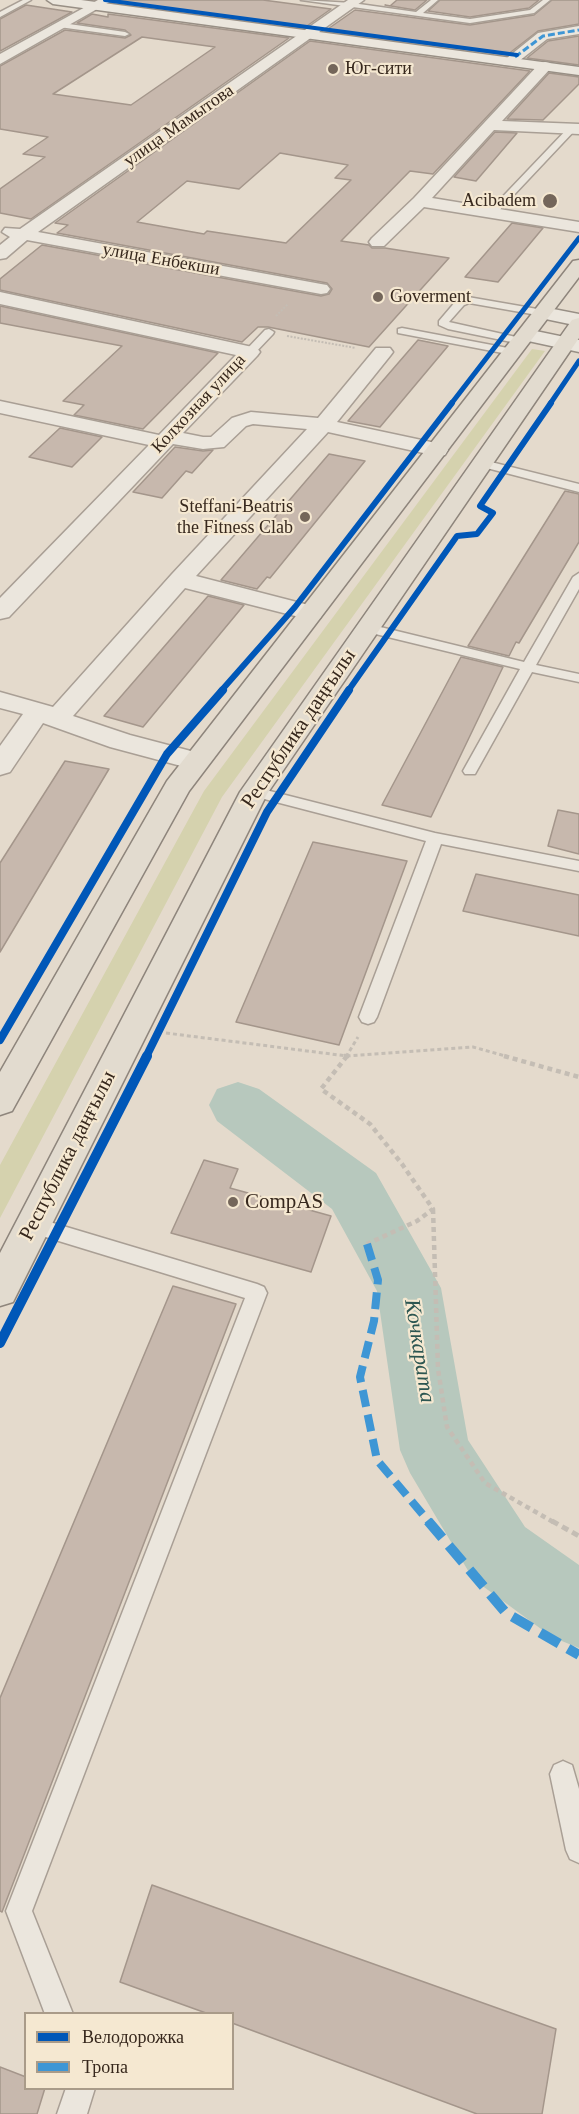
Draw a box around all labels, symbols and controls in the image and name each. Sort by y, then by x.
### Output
place label: Юг-сити [345,58,412,80]
marker: Юг-сити [326,62,340,76]
street label: улица Мамытова [120,80,238,172]
place label: Acibadem [462,190,536,212]
marker: Acibadem [541,192,559,210]
street label: улица Енбекши [101,239,221,281]
place label: Goverment [390,286,471,308]
marker: Goverment [371,290,385,304]
street label: Колхозная улица [147,350,251,458]
place label: Steffani-Beatris the Fitness Clab [177,496,293,538]
marker: Steffani-Beatris the Fitness Clab [298,510,312,524]
street label: Республика даңғылы [236,644,362,814]
street label: Республика даңғылы [14,1067,122,1245]
place label: CompAS [245,1189,323,1215]
marker: CompAS [226,1195,240,1209]
water label: Кочкарата [398,1297,440,1405]
legend [24,2012,234,2090]
text: Велодорожка [82,2027,184,2047]
text: Тропа [82,2057,128,2077]

